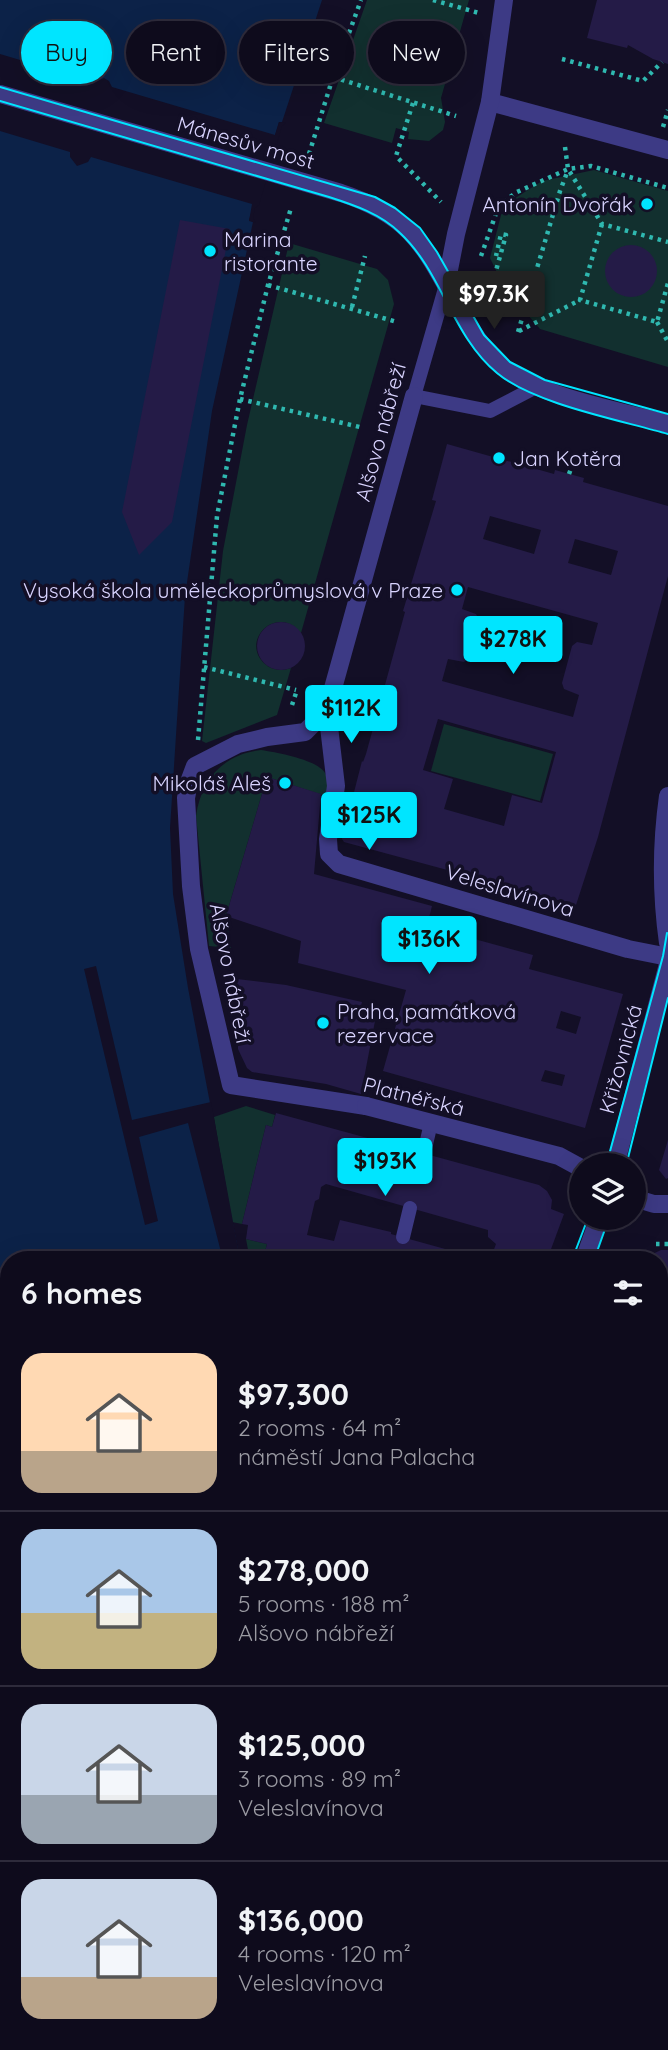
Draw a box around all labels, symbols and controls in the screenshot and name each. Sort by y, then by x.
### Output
chip: Buy [21,21,112,84]
chip: Rent [126,21,225,84]
chip: Filters [239,21,354,84]
chip: New [368,21,465,84]
street label: Mánesův most [174,110,318,174]
place label: Antonín Dvořák [482,191,633,217]
marker: Antonín Dvořák [639,196,655,212]
place label: Marina ristorante [224,226,318,276]
marker: Marina ristorante [202,243,218,259]
pin: $97.3K [437,272,551,331]
text: $97.3K [459,279,529,308]
street label: Alšovo nábřeží [349,359,411,504]
place label: Jan Kotěra [513,445,621,471]
marker: Jan Kotěra [491,450,507,466]
place label: Vysoká škola uměleckoprůmyslová v Praze [23,577,443,603]
marker: Vysoká škola uměleckoprůmyslová v Praze [449,582,465,598]
pin: $278K [464,616,562,676]
text: $278K [479,624,547,653]
pin: $112K [302,686,400,745]
text: $112K [321,693,381,722]
place label: Mikoláš Aleš [153,770,271,796]
marker: Mikoláš Aleš [277,775,293,791]
pin: $125K [320,792,418,852]
text: $125K [337,800,401,829]
street label: Veleslavínova [443,858,577,922]
street label: Alšovo nábřeží [205,901,257,1046]
pin: $136K [380,916,478,976]
text: $136K [398,924,460,953]
place label: Praha, památková rezervace [337,998,516,1048]
street label: Křižovnická [593,1002,647,1116]
marker: Praha, památková rezervace [315,1015,331,1031]
street label: Platnéřská [361,1071,467,1121]
pin: $193K [336,1138,434,1198]
text: $193K [353,1146,417,1175]
map controls [569,1153,646,1230]
button: layers [569,1153,646,1230]
text: 6 homes [21,1274,142,1312]
icon: filters [609,1274,647,1312]
text: $97,300 [238,1375,349,1413]
icon: home [77,1381,161,1465]
text: 2 rooms · 64 m² [238,1413,401,1442]
text: náměstí Jana Palacha [238,1442,475,1471]
text: $278,000 [238,1551,369,1589]
icon: home [77,1557,161,1641]
text: 5 rooms · 188 m² [238,1589,410,1618]
text: Alšovo nábřeží [238,1618,394,1647]
text: $125,000 [238,1726,365,1764]
icon: home [77,1732,161,1816]
text: 3 rooms · 89 m² [238,1764,401,1793]
text: Veleslavínova [238,1793,384,1822]
text: $136,000 [238,1901,364,1939]
icon: home [77,1907,161,1991]
text: 4 rooms · 120 m² [238,1939,411,1968]
text: Veleslavínova [238,1968,384,1997]

